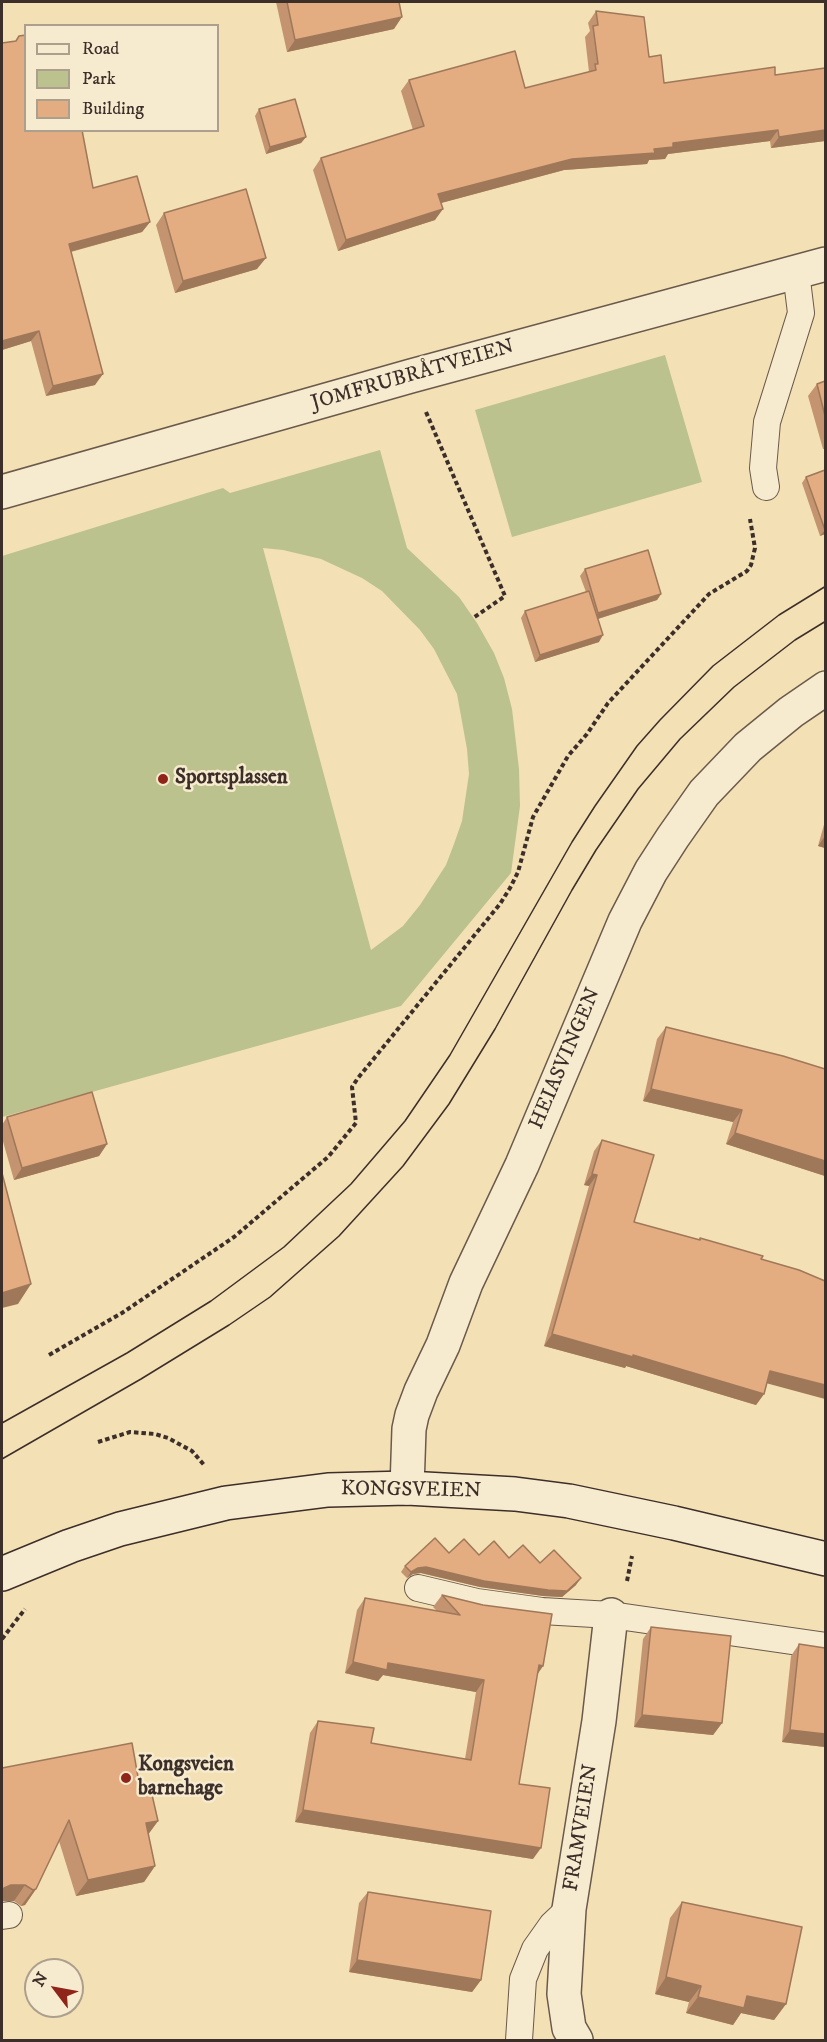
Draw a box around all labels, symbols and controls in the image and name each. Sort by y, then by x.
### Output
legend [24,24,219,132]
text: Road [82,38,119,60]
text: Park [82,68,116,90]
text: Building [82,98,144,120]
street label: JOMFRUBRÅTVEIEN [309,335,517,417]
place label: Sportsplassen [175,766,288,792]
marker: Sportsplassen [156,772,170,786]
street label: HEIASVINGEN [525,984,607,1134]
street label: KONGSVEIEN [341,1477,481,1505]
place label: Kongsveien barnehage [138,1753,234,1803]
street label: FRAMVEIEN [560,1763,604,1893]
marker: Kongsveien barnehage [119,1771,133,1785]
north arrow [24,1958,84,2018]
text: N [28,1969,52,1990]

